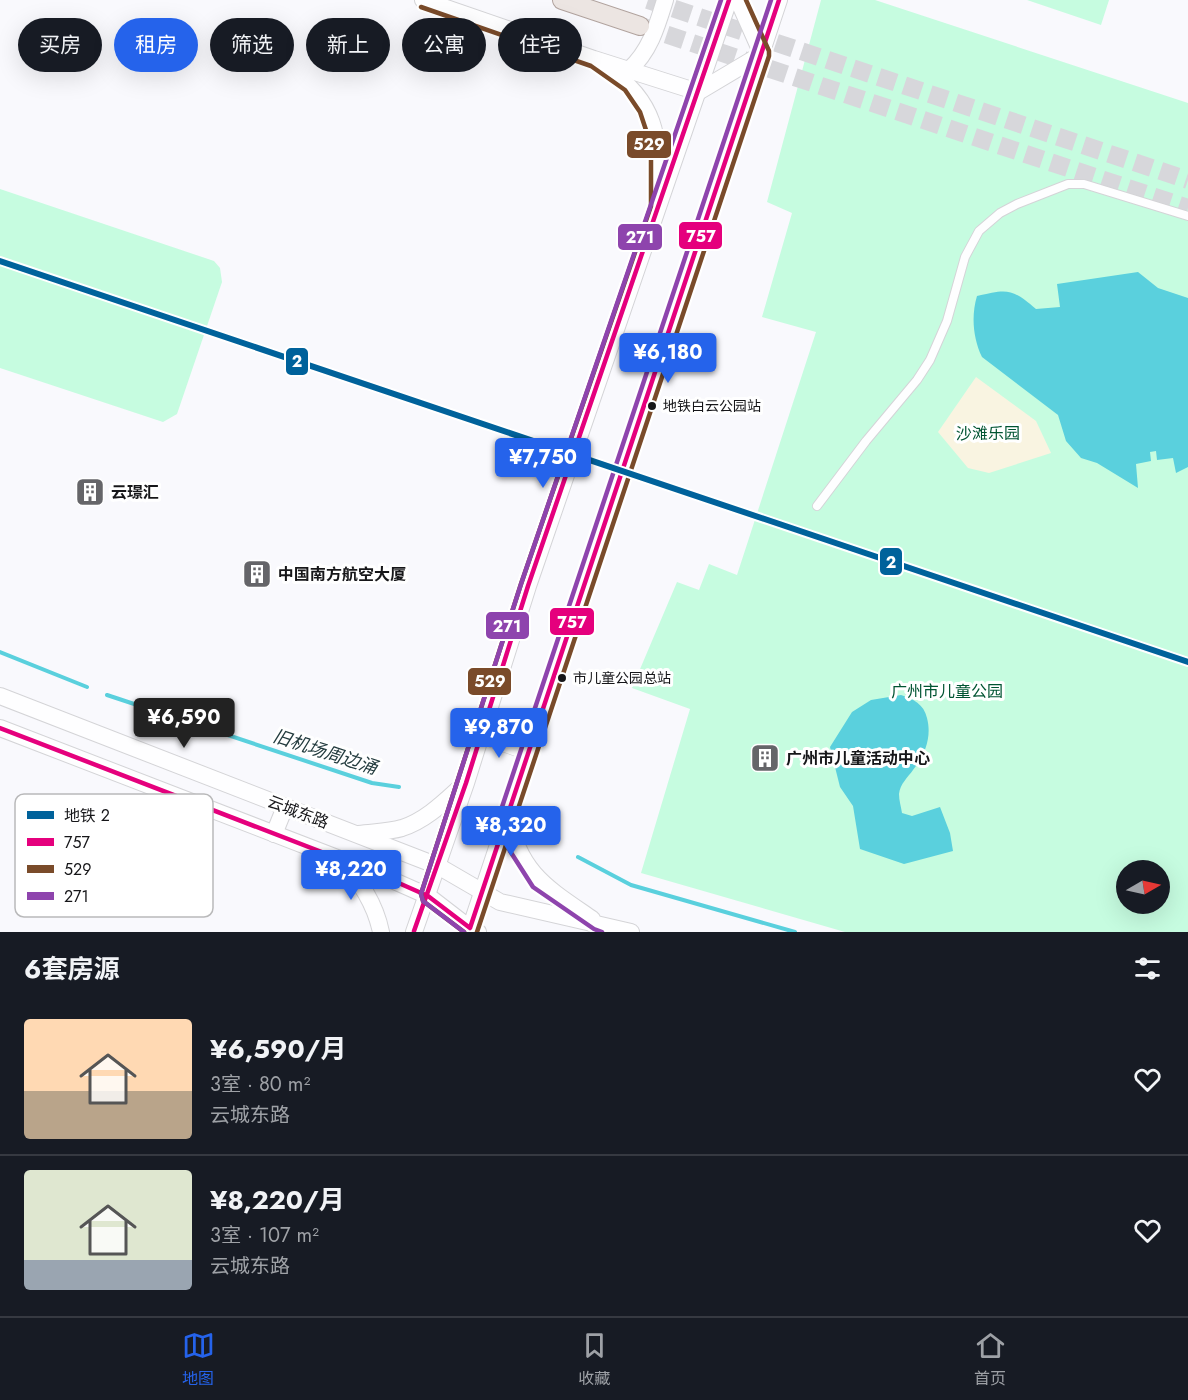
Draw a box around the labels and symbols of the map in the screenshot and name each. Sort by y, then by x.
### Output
line badge: 529 [626,130,672,159]
text: 529 [633,133,665,156]
line badge: 757 [678,221,723,250]
line badge: 271 [617,223,663,251]
text: 757 [686,225,716,248]
text: 271 [626,226,654,249]
pin: ¥6,180 [619,333,717,384]
line badge: 2 [285,347,309,376]
text: 2 [292,350,302,373]
place label: 地铁白云公园站 [663,396,761,416]
marker: 地铁白云公园站 [646,400,658,412]
park label: 沙滩乐园 [956,422,1020,445]
pin: ¥7,750 [494,438,592,489]
building icon: 云璟汇 [74,476,106,508]
place label: 云璟汇 [111,481,159,504]
line badge: 2 [879,547,903,576]
text: 2 [886,551,896,574]
building icon: 中国南方航空大厦 [241,558,273,590]
place label: 中国南方航空大厦 [278,563,406,586]
line badge: 757 [549,607,595,636]
line badge: 271 [485,611,530,640]
text: 757 [557,611,587,634]
text: 271 [493,615,521,638]
line badge: 529 [467,667,512,696]
place label: 市儿童公园总站 [573,668,671,688]
text: 529 [474,670,506,693]
marker: 市儿童公园总站 [556,672,568,684]
park label: 广州市儿童公园 [891,680,1003,703]
pin: ¥6,590 [135,698,233,749]
pin: ¥9,870 [450,708,548,759]
water label: 旧机场周边涌 [270,723,382,782]
building icon: 广州市儿童活动中心 [749,742,781,774]
place label: 广州市儿童活动中心 [786,747,930,770]
street label: 云城东路 [264,790,332,834]
legend [15,794,213,917]
text: 地铁 2 [64,804,110,827]
pin: ¥8,320 [462,806,560,857]
text: 757 [64,831,90,854]
pin: ¥8,220 [302,850,400,901]
text: 529 [64,858,91,881]
north arrow [1116,860,1170,914]
text: 271 [64,885,89,908]

